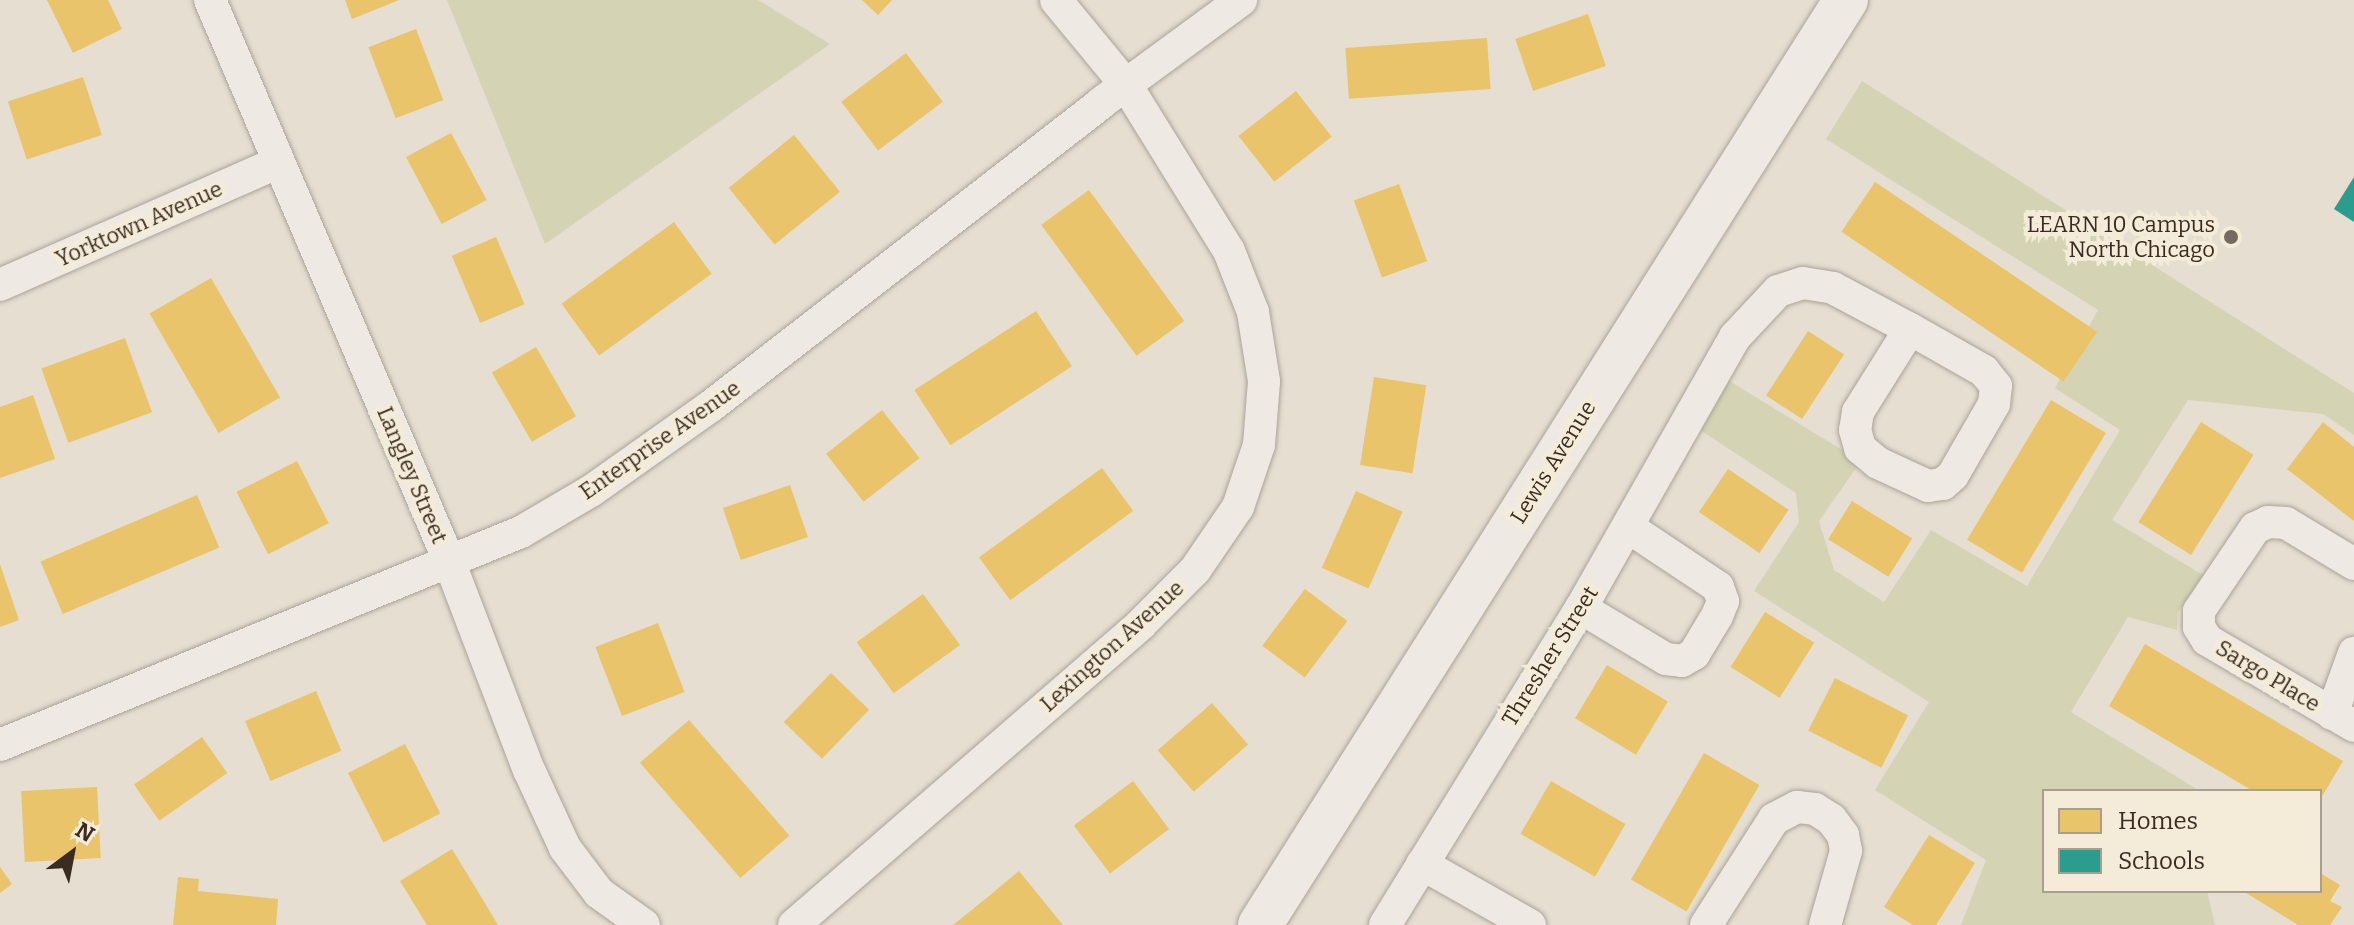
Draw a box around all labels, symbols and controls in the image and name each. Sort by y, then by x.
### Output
street label: Yorktown Avenue [52,175,226,273]
place label: LEARN 10 Campus North Chicago [2027,211,2215,262]
marker: LEARN 10 Campus North Chicago [2222,228,2240,246]
street label: Enterprise Avenue [575,375,745,505]
street label: Lewis Avenue [1505,396,1601,528]
street label: Langley Street [371,403,453,547]
street label: Lexington Avenue [1035,575,1189,717]
street label: Thresher Street [1496,581,1604,731]
street label: Sargo Place [2211,635,2325,717]
legend [2042,789,2322,893]
text: Homes [2118,807,2198,835]
north arrow [32,813,112,893]
text: N [71,816,99,848]
text: Schools [2118,847,2205,875]

